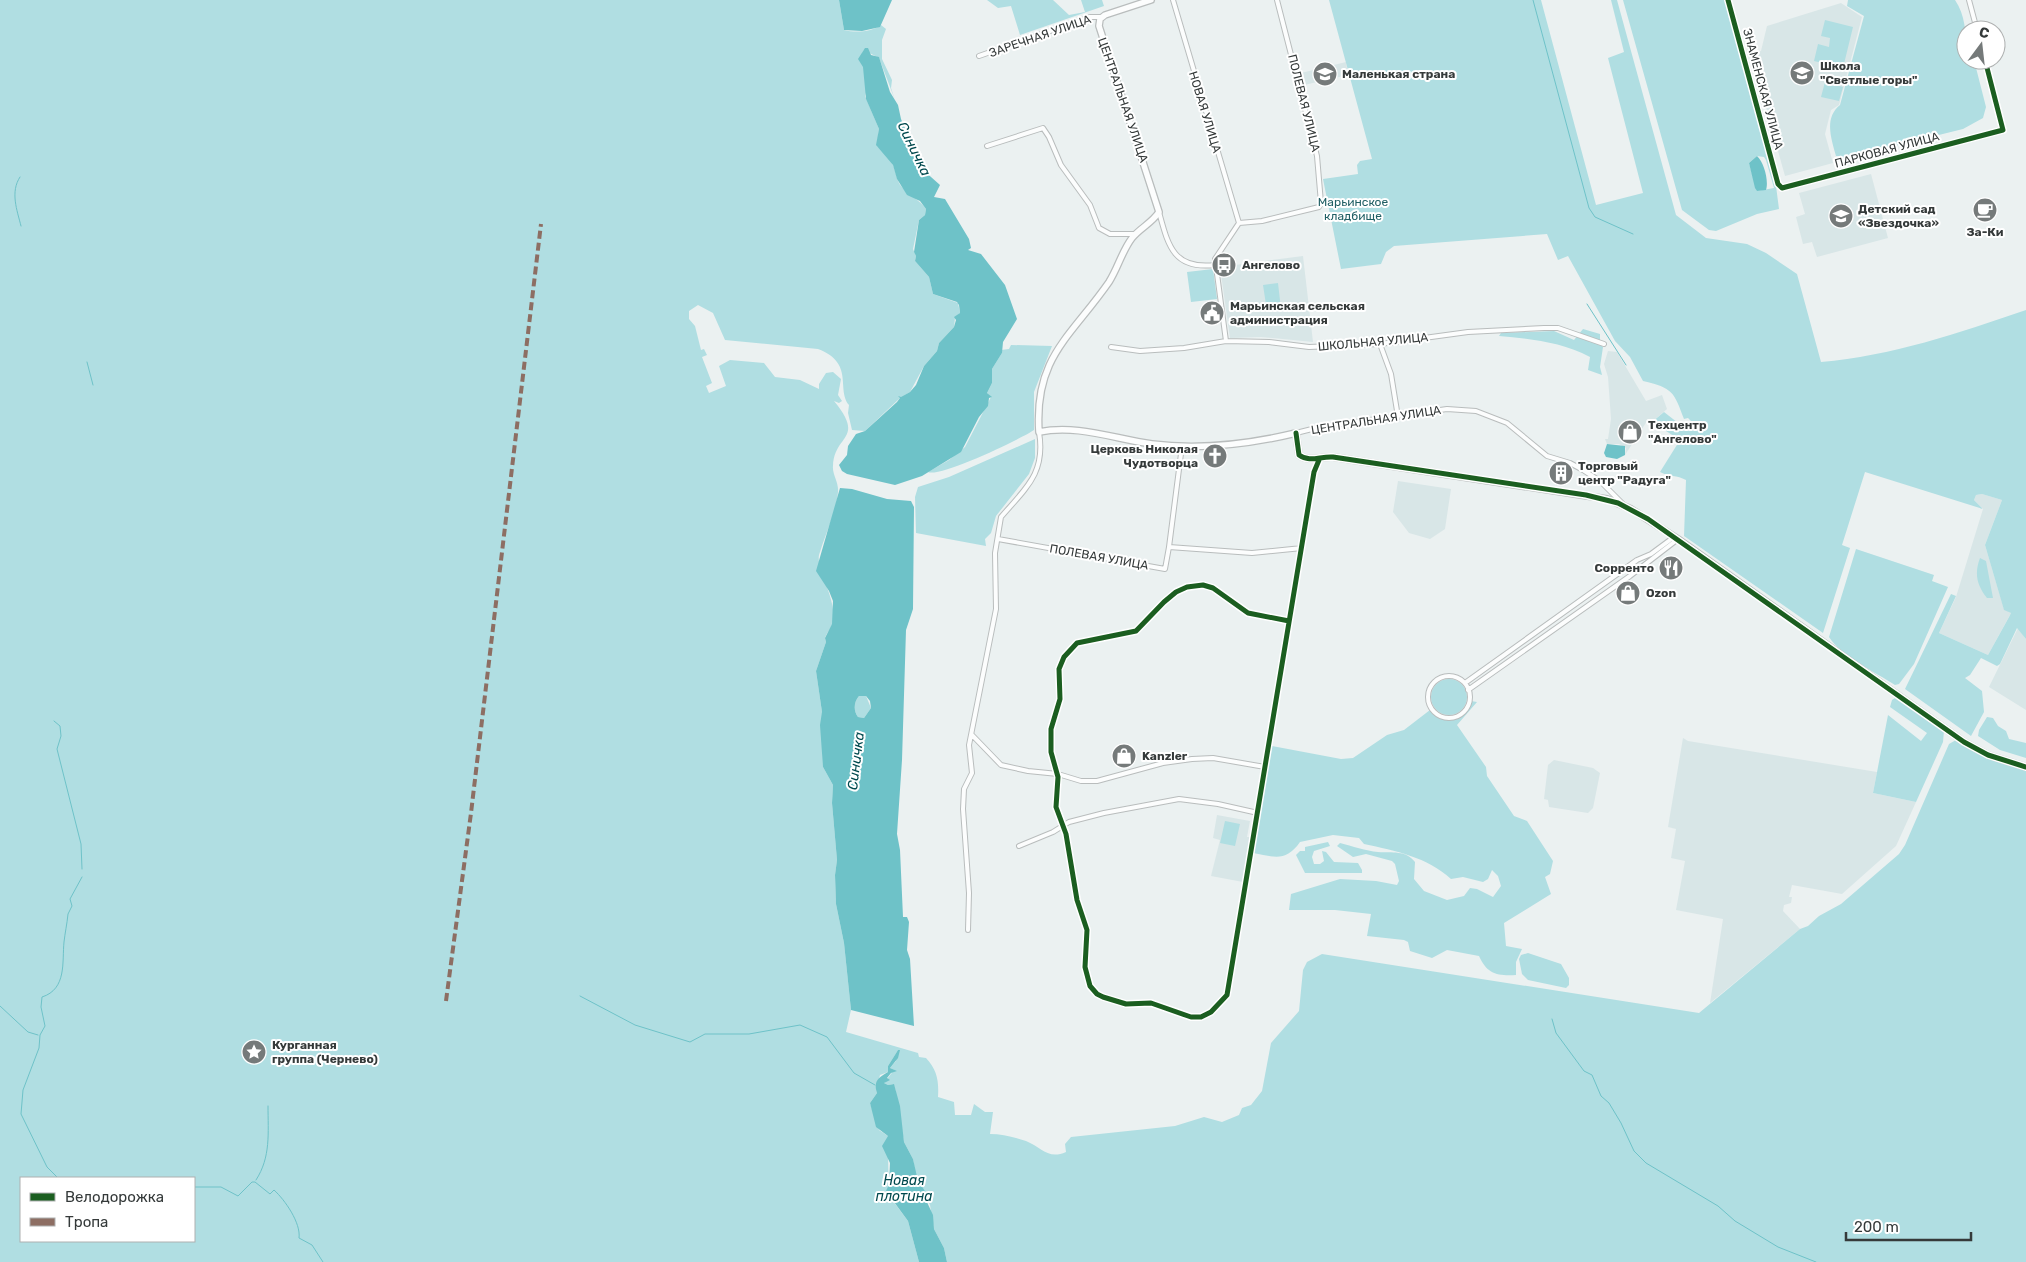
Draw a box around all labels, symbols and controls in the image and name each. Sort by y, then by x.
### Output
street label: ЗАРЕЧНАЯ УЛИЦА [987,12,1093,60]
north arrow [1956,20,2006,70]
text: С [1977,23,1991,42]
street label: ЗНАМЕНСКАЯ УЛИЦА [1740,27,1786,151]
street label: ЦЕНТРАЛЬНАЯ УЛИЦА [1095,36,1151,164]
street label: ПОЛЕВАЯ УЛИЦА [1285,53,1323,153]
place label: Школа "Светлые горы" [1820,59,1917,87]
school or university icon: Школа "Светлые горы" [1789,60,1815,86]
school or university icon: Маленькая страна [1312,61,1338,87]
place label: Маленькая страна [1342,67,1455,81]
street label: НОВАЯ УЛИЦА [1186,70,1224,154]
water label: Синичка [894,119,934,179]
street label: ПАРКОВАЯ УЛИЦА [1833,129,1941,171]
park label: Марьинское кладбище [1318,195,1388,223]
cafe icon: За-Ки [1972,197,1998,223]
place label: Детский сад «Звездочка» [1858,202,1939,230]
school or university icon: Детский сад «Звездочка» [1828,203,1854,229]
place label: За-Ки [1967,225,2004,239]
bus stop icon: Ангелово [1211,252,1237,278]
place label: Ангелово [1242,258,1300,272]
place label: Марьинская сельская администрация [1230,299,1365,327]
public building icon: Марьинская сельская администрация [1199,300,1225,326]
street label: ШКОЛЬНАЯ УЛИЦА [1317,330,1429,354]
street label: ЦЕНТРАЛЬНАЯ УЛИЦА [1310,403,1442,437]
place label: Техцентр "Ангелово" [1648,418,1717,446]
shop icon: Техцентр "Ангелово" [1617,419,1643,445]
place label: Церковь Николая Чудотворца [1090,442,1198,470]
church icon: Церковь Николая Чудотворца [1202,443,1228,469]
place label: Торговый центр "Радуга" [1578,459,1671,487]
building icon: Торговый центр "Радуга" [1548,460,1574,486]
street label: ПОЛЕВАЯ УЛИЦА [1048,541,1150,573]
restaurant icon: Сорренто [1658,555,1684,581]
place label: Сорренто [1594,561,1654,575]
shop icon: Ozon [1615,580,1641,606]
place label: Ozon [1646,586,1676,600]
water label: Синичка [844,731,868,791]
shop icon: Kanzler [1111,743,1137,769]
place label: Kanzler [1142,749,1188,763]
place label: Курганная группа (Чернево) [272,1038,378,1066]
place icon: Курганная группа (Чернево) [241,1039,267,1065]
water label: Новая плотина [876,1172,932,1205]
legend [20,1177,195,1242]
text: Велодорожка [65,1188,164,1206]
scale bar [1846,1210,1971,1242]
text: Тропа [65,1213,108,1231]
text: 200 m [1854,1218,1899,1236]

